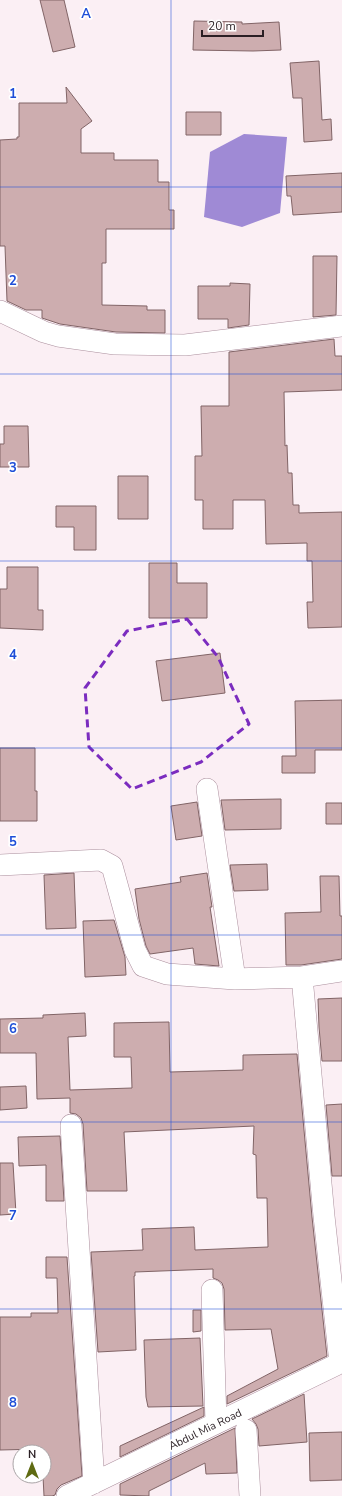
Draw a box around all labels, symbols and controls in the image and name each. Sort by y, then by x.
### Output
text: A [81,5,91,23]
scale bar [202,12,263,38]
text: 20 m [208,18,236,34]
text: 1 [9,85,17,103]
text: 2 [9,272,17,290]
text: 3 [9,459,17,477]
text: 4 [9,646,17,664]
text: 5 [9,833,17,851]
text: 6 [9,1020,17,1038]
text: 7 [9,1207,17,1225]
text: 8 [9,1394,17,1412]
street label: Abdul Mia Road [166,1405,244,1454]
north arrow [12,1444,52,1484]
text: N [28,1447,36,1462]

